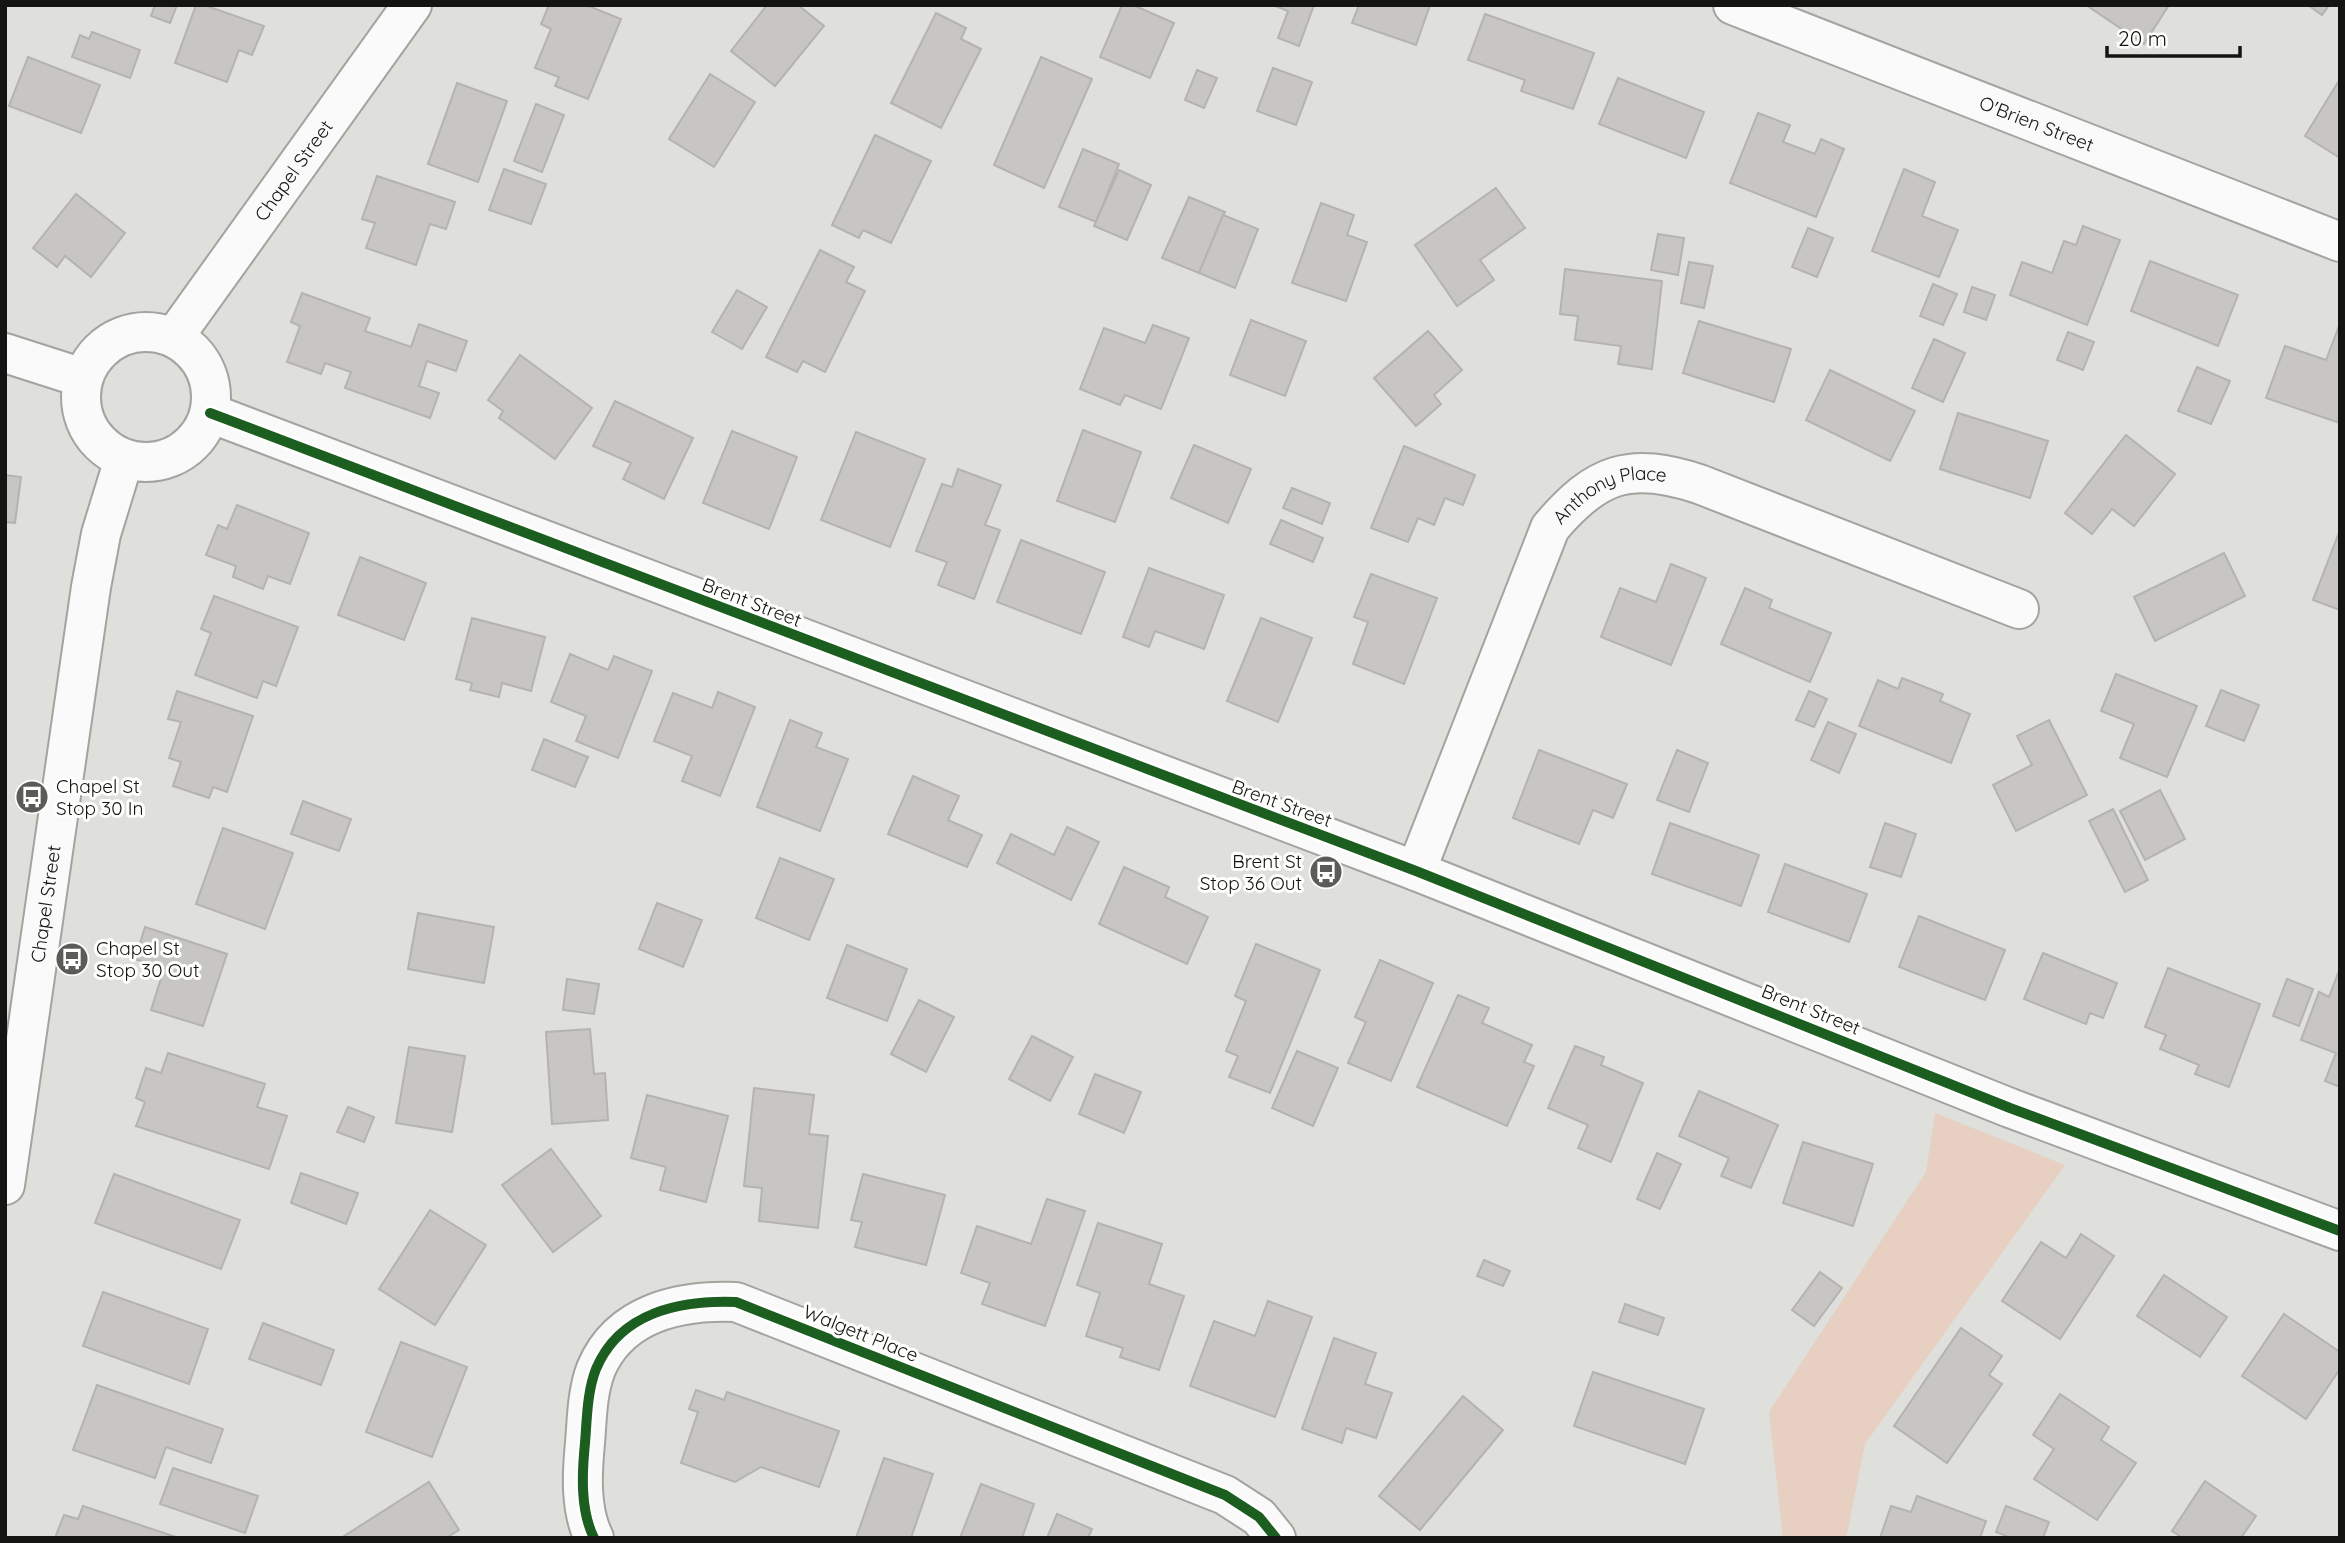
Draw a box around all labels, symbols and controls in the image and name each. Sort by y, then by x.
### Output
scale bar [2107,14,2240,58]
text: 20 m [2118,25,2167,51]
street label: O'Brien Street [1976,90,2097,157]
street label: Chapel Street [249,115,338,226]
street label: Anthony Place [1547,461,1669,529]
street label: Brent Street [699,572,805,632]
place label: Chapel St Stop 30 In [56,774,143,820]
street label: Brent Street [1229,774,1335,832]
bus stop icon: Chapel St Stop 30 In [13,778,51,816]
street label: Chapel Street [25,844,66,964]
place label: Brent St Stop 36 Out [1200,849,1302,895]
bus stop icon: Brent St Stop 36 Out [1307,853,1345,891]
place label: Chapel St Stop 30 Out [96,936,199,982]
bus stop icon: Chapel St Stop 30 Out [53,940,91,978]
street label: Brent Street [1758,978,1864,1040]
street label: Walgett Place [800,1299,922,1367]

